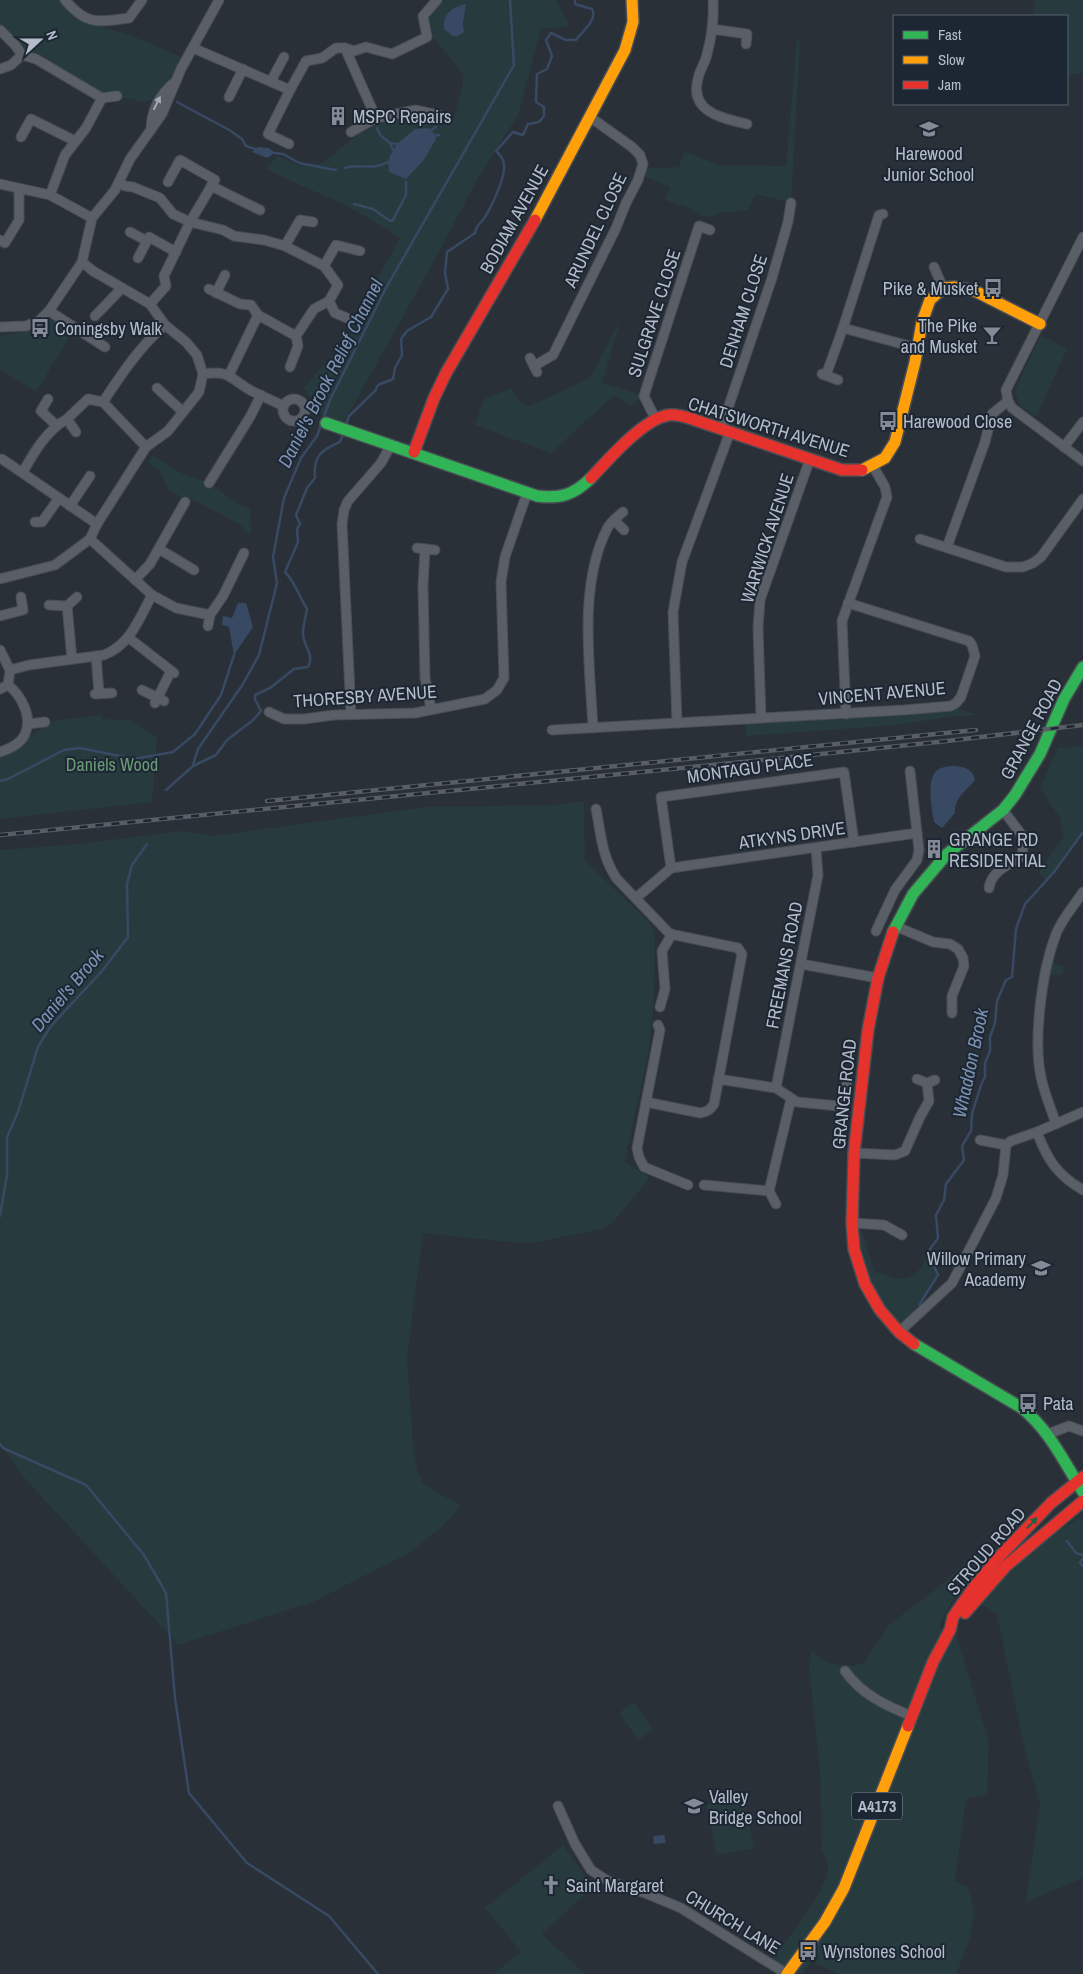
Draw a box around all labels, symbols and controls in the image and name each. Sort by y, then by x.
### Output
north arrow [15,15,65,65]
legend [893,15,1068,105]
text: Fast [938,24,962,45]
text: N [42,28,62,42]
text: Slow [938,49,965,70]
text: Jam [938,74,961,95]
one-way arrow [153,95,161,110]
place label: MSPC Repairs [353,104,451,129]
building icon: MSPC Repairs [327,105,349,127]
school or university icon: Harewood Junior School [918,118,940,140]
place label: Harewood Junior School [884,141,974,187]
street label: BODIAM AVENUE [474,160,554,278]
street label: ARUNDEL CLOSE [557,168,633,292]
street label: SULGRAVE CLOSE [621,246,687,380]
street label: DENHAM CLOSE [713,251,773,371]
water label: Daniel's Brook Relief Channel [271,274,389,472]
place label: Pike & Musket [883,276,978,301]
bus stop icon: Pike & Musket [982,277,1004,299]
place label: The Pike and Musket [901,313,977,359]
place label: Coningsby Walk [55,316,163,341]
bus stop icon: Coningsby Walk [29,317,51,339]
bar icon: The Pike and Musket [981,324,1003,346]
street label: CHATSWORTH AVENUE [685,391,853,463]
place label: Harewood Close [903,409,1012,434]
bus stop icon: Harewood Close [877,410,899,432]
street label: WARWICK AVENUE [734,470,800,606]
street label: GRANGE ROAD [994,674,1068,784]
street label: VINCENT AVENUE [817,675,947,711]
street label: THORESBY AVENUE [292,679,438,713]
street label: MONTAGU PLACE [685,747,815,789]
park label: Daniels Wood [66,752,158,777]
street label: ATKYNS DRIVE [736,815,847,855]
place label: GRANGE RD RESIDENTIAL [949,827,1046,873]
building icon: GRANGE RD RESIDENTIAL [923,838,945,860]
street label: FREEMANS ROAD [759,899,809,1031]
water label: Daniel's Brook [25,942,110,1037]
water label: Whaddon Brook [946,1004,995,1120]
street label: GRANGE ROAD [826,1038,862,1150]
place label: Willow Primary Academy [927,1246,1027,1292]
school or university icon: Willow Primary Academy [1030,1257,1052,1279]
place label: Pata [1043,1391,1073,1416]
bus stop icon: Pata [1017,1392,1039,1414]
street label: STROUD ROAD [941,1502,1031,1600]
one-way arrow [1026,1517,1038,1529]
place label: Valley Bridge School [709,1784,802,1830]
road number: A4173 [852,1792,902,1820]
school or university icon: Valley Bridge School [683,1795,705,1817]
place label: Saint Margaret [566,1873,664,1898]
church icon: Saint Margaret [540,1874,562,1896]
street label: CHURCH LANE [681,1884,785,1960]
place label: Wynstones School [823,1939,945,1964]
bus stop icon: Wynstones School [797,1940,819,1962]

